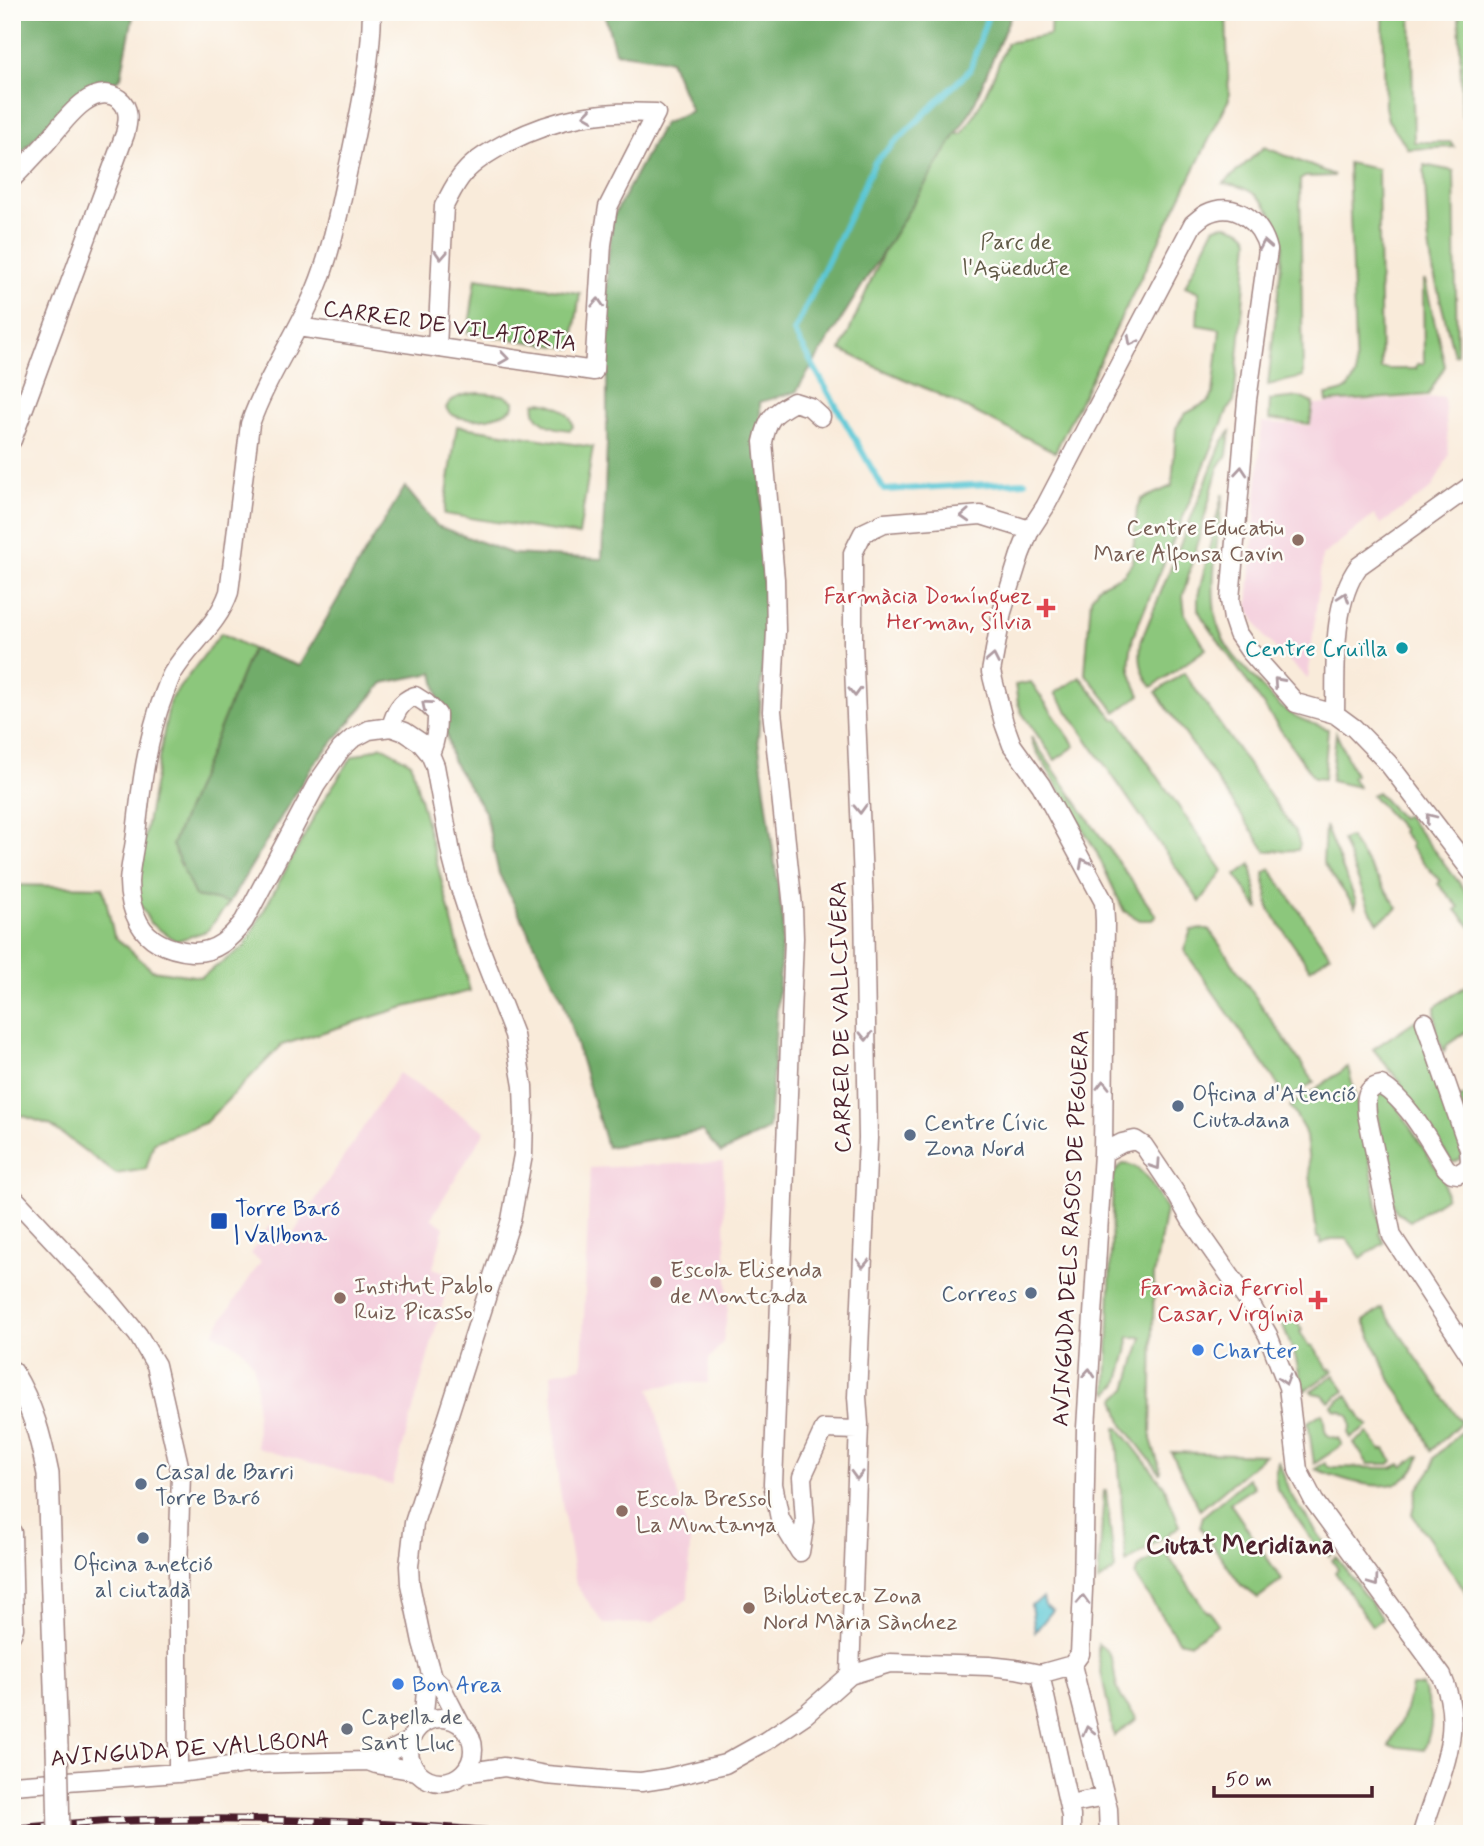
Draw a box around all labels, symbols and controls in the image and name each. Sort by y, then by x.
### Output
one-way arrow [583,107,594,122]
park label: Parc de l'Aqüeducte [963,228,1070,284]
one-way arrow [1259,240,1274,252]
one-way arrow [434,250,449,261]
street label: CARRER DE VILATORTA [321,294,579,360]
one-way arrow [590,297,605,308]
one-way arrow [1126,334,1140,346]
one-way arrow [498,350,510,365]
one-way arrow [1233,465,1248,476]
one-way arrow [959,508,970,523]
place label: Centre Educatiu Mare Alfonsa Cavin [1093,514,1284,571]
marker: Centre Educatiu Mare Alfonsa Cavin [1290,532,1306,548]
place label: Farmàcia Domínguez Herman, Sílvia [824,582,1032,638]
one-way arrow [1336,592,1350,604]
marker: Farmàcia Domínguez Herman, Sílvia [1038,600,1054,616]
place label: Centre Cruïlla [1245,635,1388,665]
marker: Centre Cruïlla [1394,640,1410,656]
one-way arrow [985,653,1000,665]
one-way arrow [1273,678,1286,691]
one-way arrow [848,686,863,697]
one-way arrow [421,701,434,713]
one-way arrow [853,803,868,814]
one-way arrow [1425,813,1438,825]
one-way arrow [1078,857,1092,870]
street label: CARRER DE VALLCIVERA [825,881,859,1153]
street label: AVINGUDA DELS RASOS DE PEGUERA [1047,1029,1097,1427]
one-way arrow [858,1031,874,1042]
one-way arrow [1096,1079,1111,1090]
place label: Oficina d'Atenció Ciutadana [1192,1080,1356,1136]
marker: Oficina d'Atenció Ciutadana [1170,1098,1186,1114]
place label: Centre Cívic Zona Nord [924,1109,1048,1165]
marker: Centre Cívic Zona Nord [902,1127,918,1143]
one-way arrow [1148,1157,1161,1170]
place label: Torre Baró | Vallbona [235,1195,340,1251]
marker: Torre Baró | Vallbona [209,1211,229,1231]
place label: Escola Elisenda de Montcada [670,1256,823,1312]
one-way arrow [855,1258,870,1269]
place label: Institut Pablo Ruiz Picasso [354,1272,493,1328]
marker: Escola Elisenda de Montcada [648,1274,664,1290]
place label: Farmàcia Ferriol Casar, Virgínia [1140,1274,1304,1332]
place label: Correos [941,1280,1017,1310]
marker: Correos [1023,1285,1039,1301]
marker: Institut Pablo Ruiz Picasso [332,1290,348,1306]
marker: Farmàcia Ferriol Casar, Virgínia [1310,1292,1326,1308]
place label: Charter [1212,1337,1297,1367]
marker: Charter [1190,1342,1206,1358]
one-way arrow [1081,1367,1096,1378]
one-way arrow [1276,1374,1291,1386]
place label: Casal de Barri Torre Baró [155,1458,294,1514]
one-way arrow [849,1470,864,1481]
marker: Casal de Barri Torre Baró [133,1476,149,1492]
place label: Escola Bressol La Muntanya [636,1485,777,1541]
marker: Escola Bressol La Muntanya [614,1503,630,1519]
district label: Ciutat Meridiana [1146,1529,1334,1563]
marker: Oficina anetció al ciutadà [135,1530,151,1546]
place label: Oficina anetció al ciutadà [73,1550,213,1606]
one-way arrow [1366,1575,1378,1587]
place label: Biblioteca Zona Nord Mària Sànchez [763,1582,958,1638]
one-way arrow [1075,1594,1090,1605]
marker: Biblioteca Zona Nord Mària Sànchez [741,1600,757,1616]
place label: Bon Area [412,1671,502,1701]
marker: Bon Area [390,1676,406,1692]
place label: Capella de Sant Lluc [361,1703,463,1759]
marker: Capella de Sant Lluc [339,1721,355,1737]
street label: AVINGUDA DE VALLBONA [50,1725,331,1775]
one-way arrow [1082,1725,1096,1737]
scale bar [1214,1755,1372,1799]
text: 50 m [1225,1766,1272,1794]

